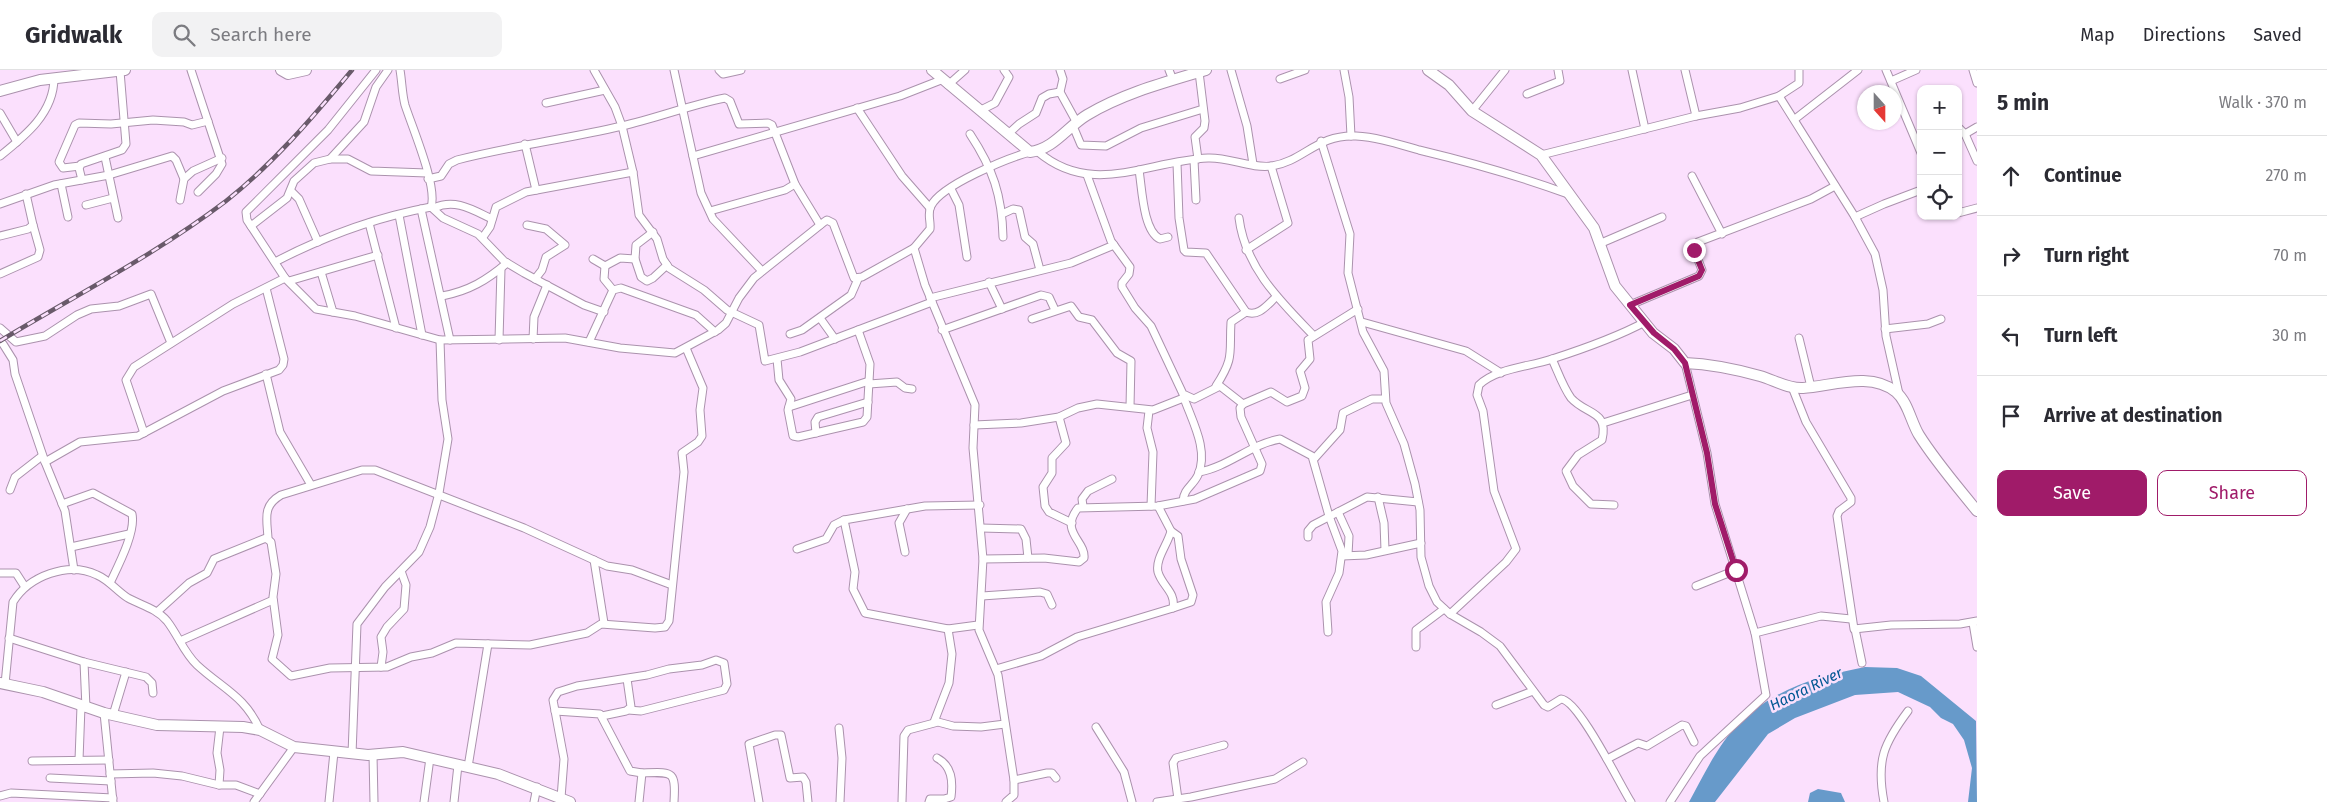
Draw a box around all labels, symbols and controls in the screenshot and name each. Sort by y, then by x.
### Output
search box [152,12,502,57]
text: Gridwalk [25,21,122,49]
icon: search [170,21,198,49]
text: Search here [210,23,312,46]
text: Map [2080,24,2115,46]
text: Directions [2143,24,2225,46]
text: Saved [2253,24,2302,46]
north arrow [1857,85,1902,130]
map controls [1917,85,1962,220]
button: + [1917,85,1962,130]
text: 5 min [1997,90,2049,116]
text: Walk · 370 m [2219,93,2307,112]
button: − [1917,130,1962,175]
icon: ahead [1997,162,2025,190]
text: Continue [2044,164,2122,187]
text: 270 m [2265,166,2307,185]
button: locate [1917,175,1962,220]
route end [1683,239,1706,262]
icon: right [1997,242,2025,270]
text: Turn right [2044,244,2129,267]
text: 70 m [2273,246,2307,265]
icon: left [1997,322,2025,350]
text: Turn left [2044,324,2118,347]
text: 30 m [2272,326,2307,345]
icon: arrive [1997,402,2025,430]
text: Arrive at destination [2044,404,2223,427]
button: Save [1997,470,2147,516]
button: Share [2157,470,2307,516]
route start [1725,559,1748,582]
water label: Haora River [1767,663,1847,714]

